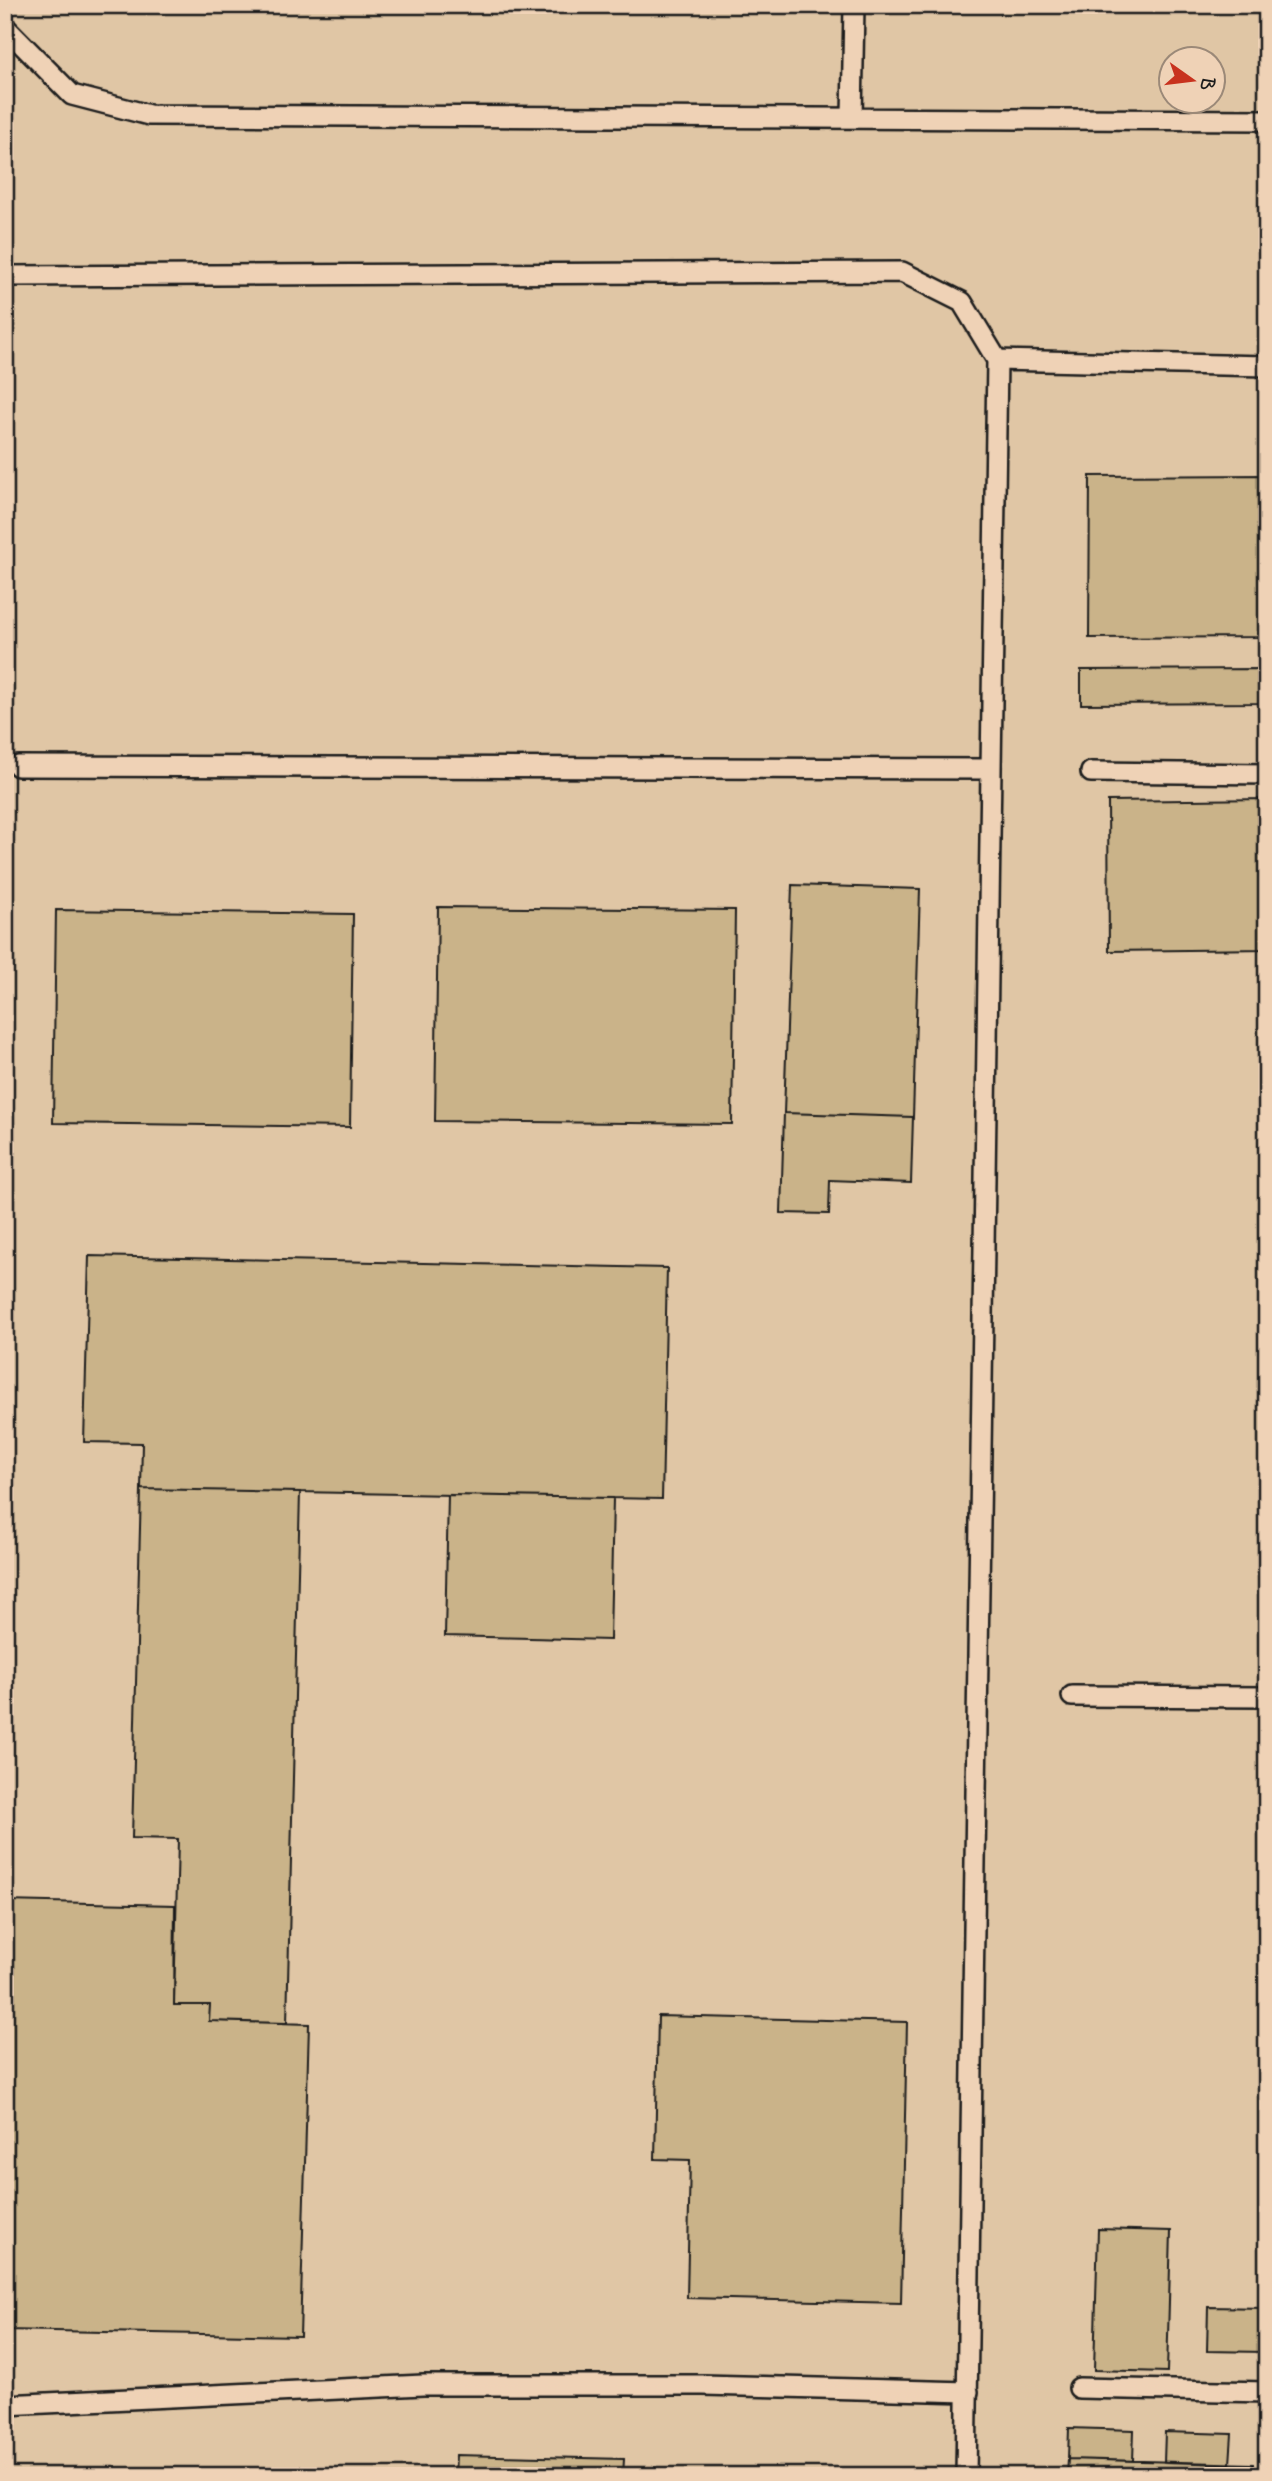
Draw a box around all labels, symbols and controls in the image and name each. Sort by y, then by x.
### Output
north arrow [1156,46,1226,116]
text: B [1191,73,1221,93]

